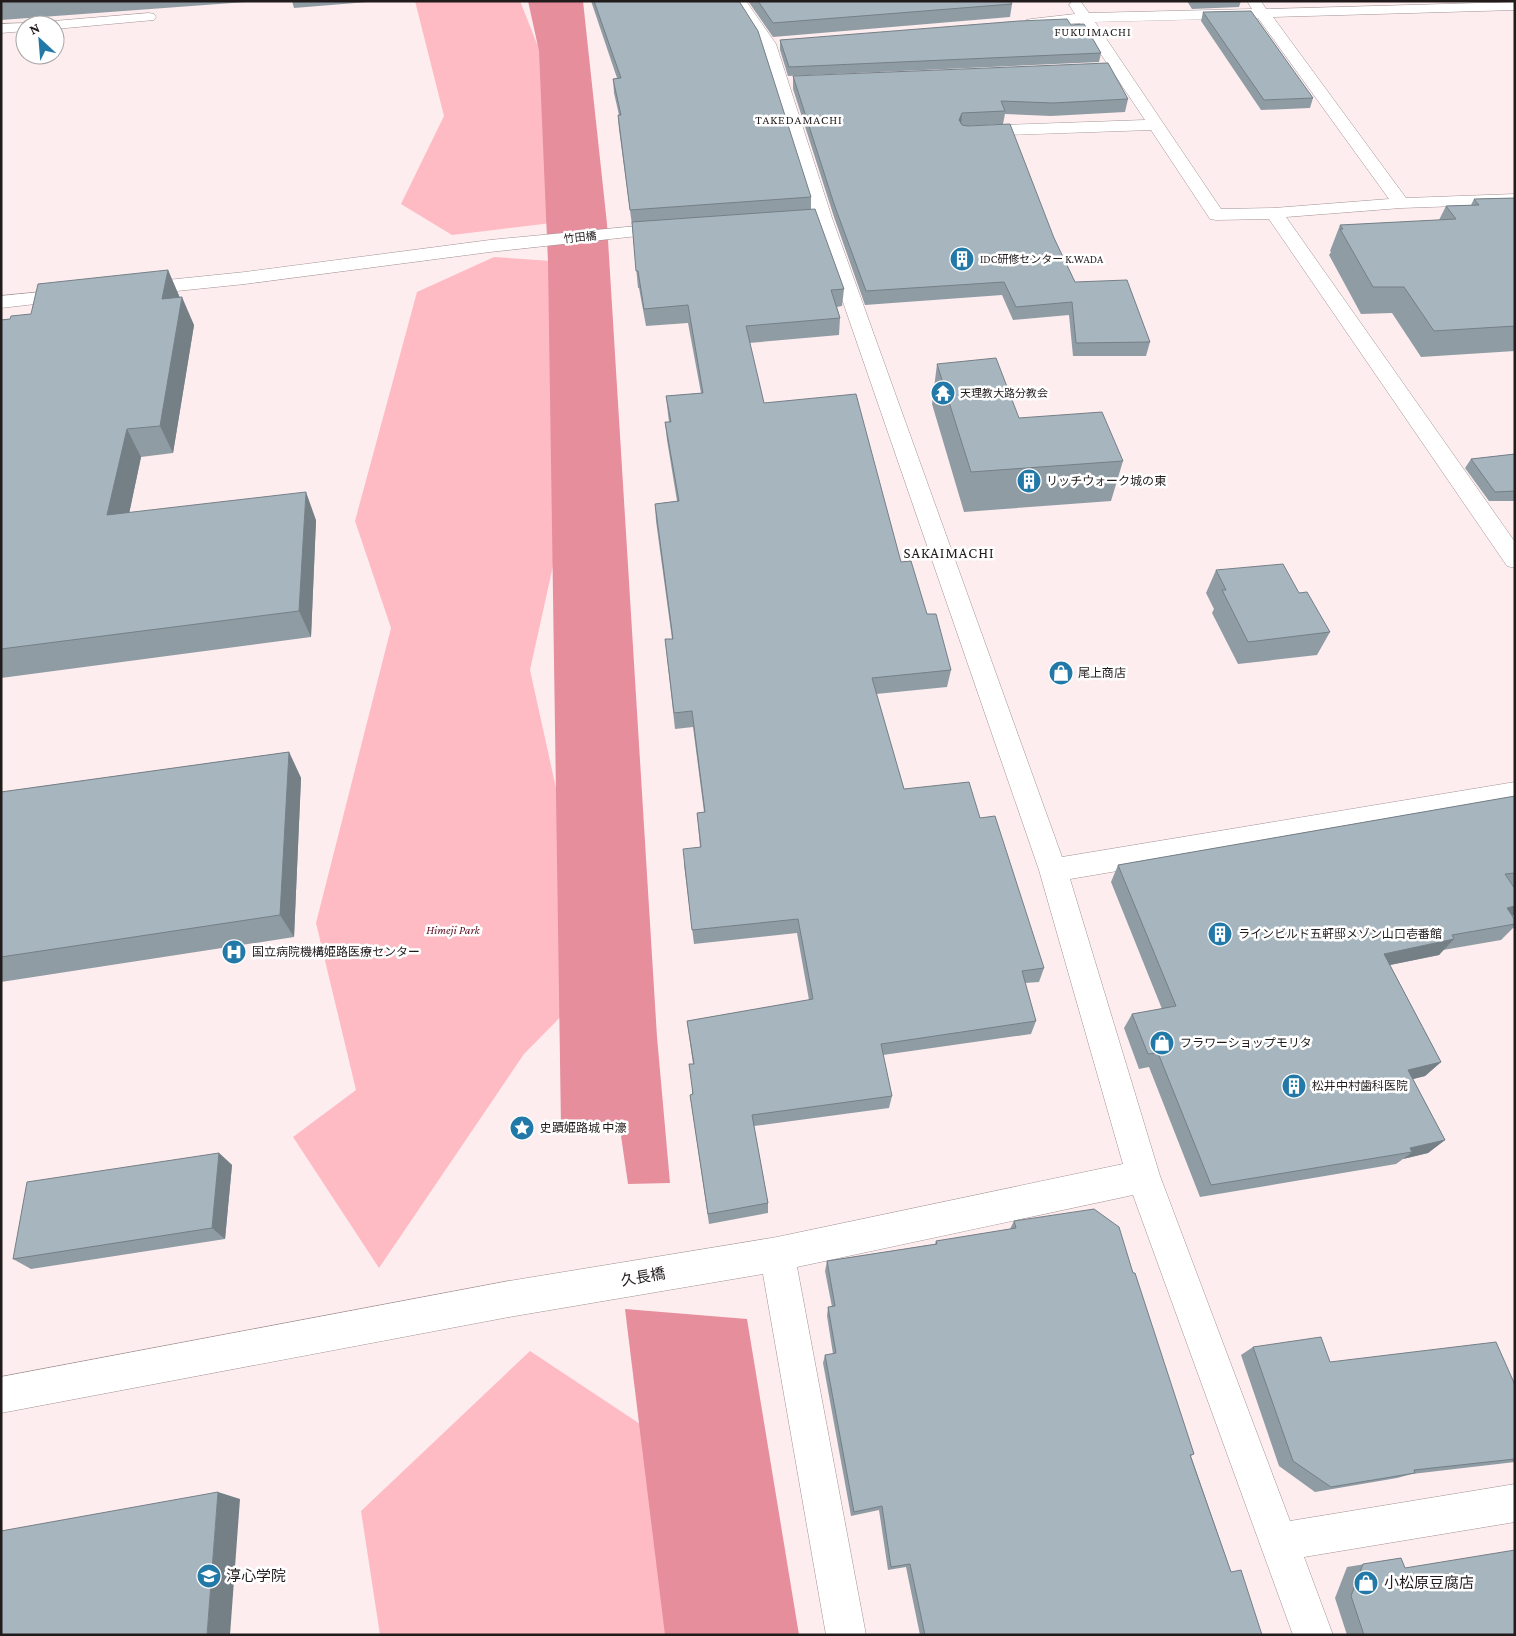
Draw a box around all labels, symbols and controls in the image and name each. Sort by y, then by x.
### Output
north arrow [15,15,65,65]
text: N [27,19,43,38]
district label: FUKUIMACHI [1054,25,1132,39]
district label: TAKEDAMACHI [755,113,843,127]
street label: 竹田橋 [563,229,597,245]
building icon: IDC研修センター K.WADA [949,246,975,272]
place label: IDC研修センター K.WADA [980,253,1104,265]
temple icon: 天理教大路分教会 [930,380,956,406]
place label: 天理教大路分教会 [960,387,1048,399]
building icon: リッチウォーク城の東 [1016,468,1042,494]
place label: リッチウォーク城の東 [1046,474,1166,488]
district label: SAKAIMACHI [903,545,995,561]
shop icon: 尾上商店 [1048,660,1074,686]
place label: 尾上商店 [1078,666,1126,680]
building icon: ラインビルド五軒邸メゾン山口壱番館 [1207,921,1233,947]
park label: Himeji Park [426,923,481,937]
place label: ラインビルド五軒邸メゾン山口壱番館 [1238,927,1442,941]
hospital icon: 国立病院機構姫路医療センター [221,939,247,965]
place label: 国立病院機構姫路医療センター [252,945,420,959]
shop icon: フラワーショップモリタ [1149,1030,1175,1056]
place label: フラワーショップモリタ [1180,1036,1312,1050]
building icon: 松井中村歯科医院 [1281,1073,1307,1099]
place label: 松井中村歯科医院 [1312,1079,1408,1093]
place icon: 史蹟姫路城 中濠 [509,1115,535,1141]
place label: 史蹟姫路城 中濠 [540,1121,627,1135]
street label: 久長橋 [619,1265,667,1289]
school or university icon: 淳心学院 [196,1563,222,1589]
place label: 淳心学院 [226,1568,286,1584]
shop icon: 小松原豆腐店 [1353,1570,1379,1596]
place label: 小松原豆腐店 [1384,1575,1474,1591]

